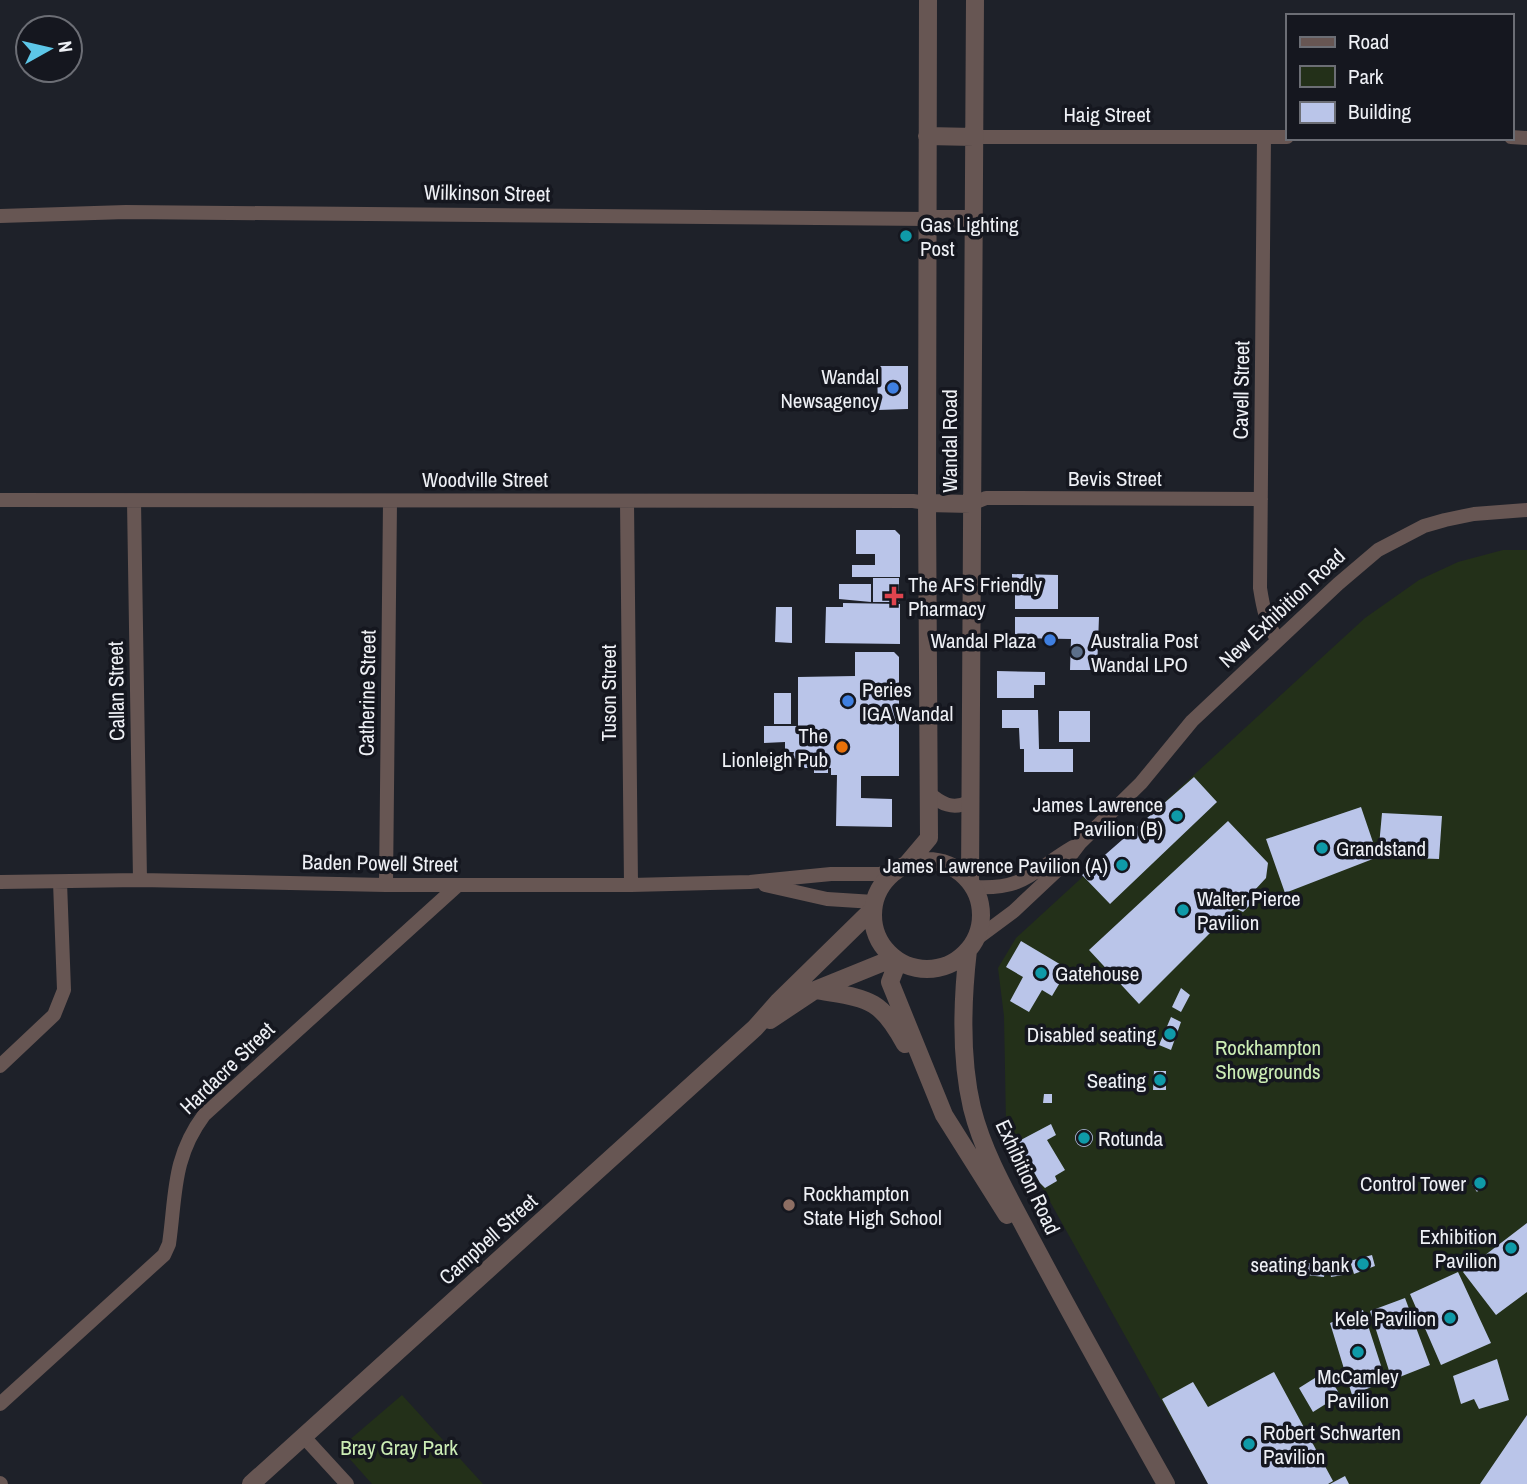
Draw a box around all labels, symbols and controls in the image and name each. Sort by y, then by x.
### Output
north arrow [14,14,84,84]
legend [1286,14,1513,140]
text: Road [1348,27,1389,56]
text: N [52,39,79,54]
text: Park [1348,62,1384,91]
text: Building [1348,97,1412,126]
street label: Haig Street [1063,100,1151,129]
street label: Wilkinson Street [424,177,551,209]
place label: Gas Lighting Post [920,210,1019,263]
marker: Gas Lighting Post [898,228,914,244]
street label: Cavell Street [1226,340,1256,440]
place label: Wandal Newsagency [780,362,879,415]
marker: Wandal Newsagency [885,380,901,396]
street label: Wandal Road [935,389,964,493]
street label: Bevis Street [1068,464,1162,493]
street label: Woodville Street [422,465,548,494]
street label: New Exhibition Road [1213,542,1351,674]
place label: The AFS Friendly Pharmacy [908,570,1042,623]
marker: The AFS Friendly Pharmacy [886,588,902,604]
place label: Wandal Plaza [930,626,1036,655]
place label: Australia Post Wandal LPO [1090,626,1198,679]
street label: Catherine Street [351,629,383,756]
marker: Wandal Plaza [1042,632,1058,648]
street label: Callan Street [101,641,131,741]
street label: Tuson Street [594,644,623,742]
marker: Australia Post Wandal LPO [1069,644,1085,660]
place label: Peries IGA Wandal [862,675,953,728]
marker: Peries IGA Wandal [840,693,856,709]
place label: The Lionleigh Pub [722,721,828,774]
marker: The Lionleigh Pub [834,739,850,755]
place label: James Lawrence Pavilion (B) [1033,790,1163,843]
marker: James Lawrence Pavilion (B) [1169,808,1185,824]
place label: Grandstand [1336,834,1426,863]
marker: Grandstand [1314,840,1330,856]
street label: Baden Powell Street [302,847,458,879]
place label: James Lawrence Pavilion (A) [883,851,1108,880]
marker: James Lawrence Pavilion (A) [1114,857,1130,873]
place label: Walter Pierce Pavilion [1197,884,1301,937]
marker: Walter Pierce Pavilion [1175,902,1191,918]
place label: Gatehouse [1055,959,1139,988]
marker: Gatehouse [1033,965,1049,981]
street label: Hardacre Street [173,1015,281,1121]
place label: Disabled seating [1027,1020,1156,1049]
marker: Disabled seating [1162,1026,1178,1042]
park label: Rockhampton Showgrounds [1215,1033,1321,1086]
place label: Seating [1087,1066,1146,1095]
marker: Seating [1152,1072,1168,1088]
street label: Exhibition Road [989,1115,1067,1239]
place label: Rotunda [1098,1124,1164,1153]
marker: Rotunda [1076,1130,1092,1146]
place label: Control Tower [1360,1169,1466,1198]
marker: Control Tower [1472,1175,1488,1191]
place label: Rockhampton State High School [803,1179,942,1232]
street label: Campbell Street [432,1187,544,1291]
marker: Rockhampton State High School [781,1197,797,1213]
place label: Exhibition Pavilion [1419,1222,1497,1275]
marker: Exhibition Pavilion [1503,1240,1519,1256]
place label: seating bank [1250,1250,1349,1279]
marker: seating bank [1355,1256,1371,1272]
place label: Kele Pavilion [1335,1304,1436,1333]
marker: Kele Pavilion [1442,1310,1458,1326]
marker: McCamley Pavilion [1350,1344,1366,1360]
place label: McCamley Pavilion [1317,1362,1399,1415]
place label: Robert Schwarten Pavilion [1263,1418,1401,1471]
park label: Bray Gray Park [340,1433,458,1462]
marker: Robert Schwarten Pavilion [1241,1436,1257,1452]

